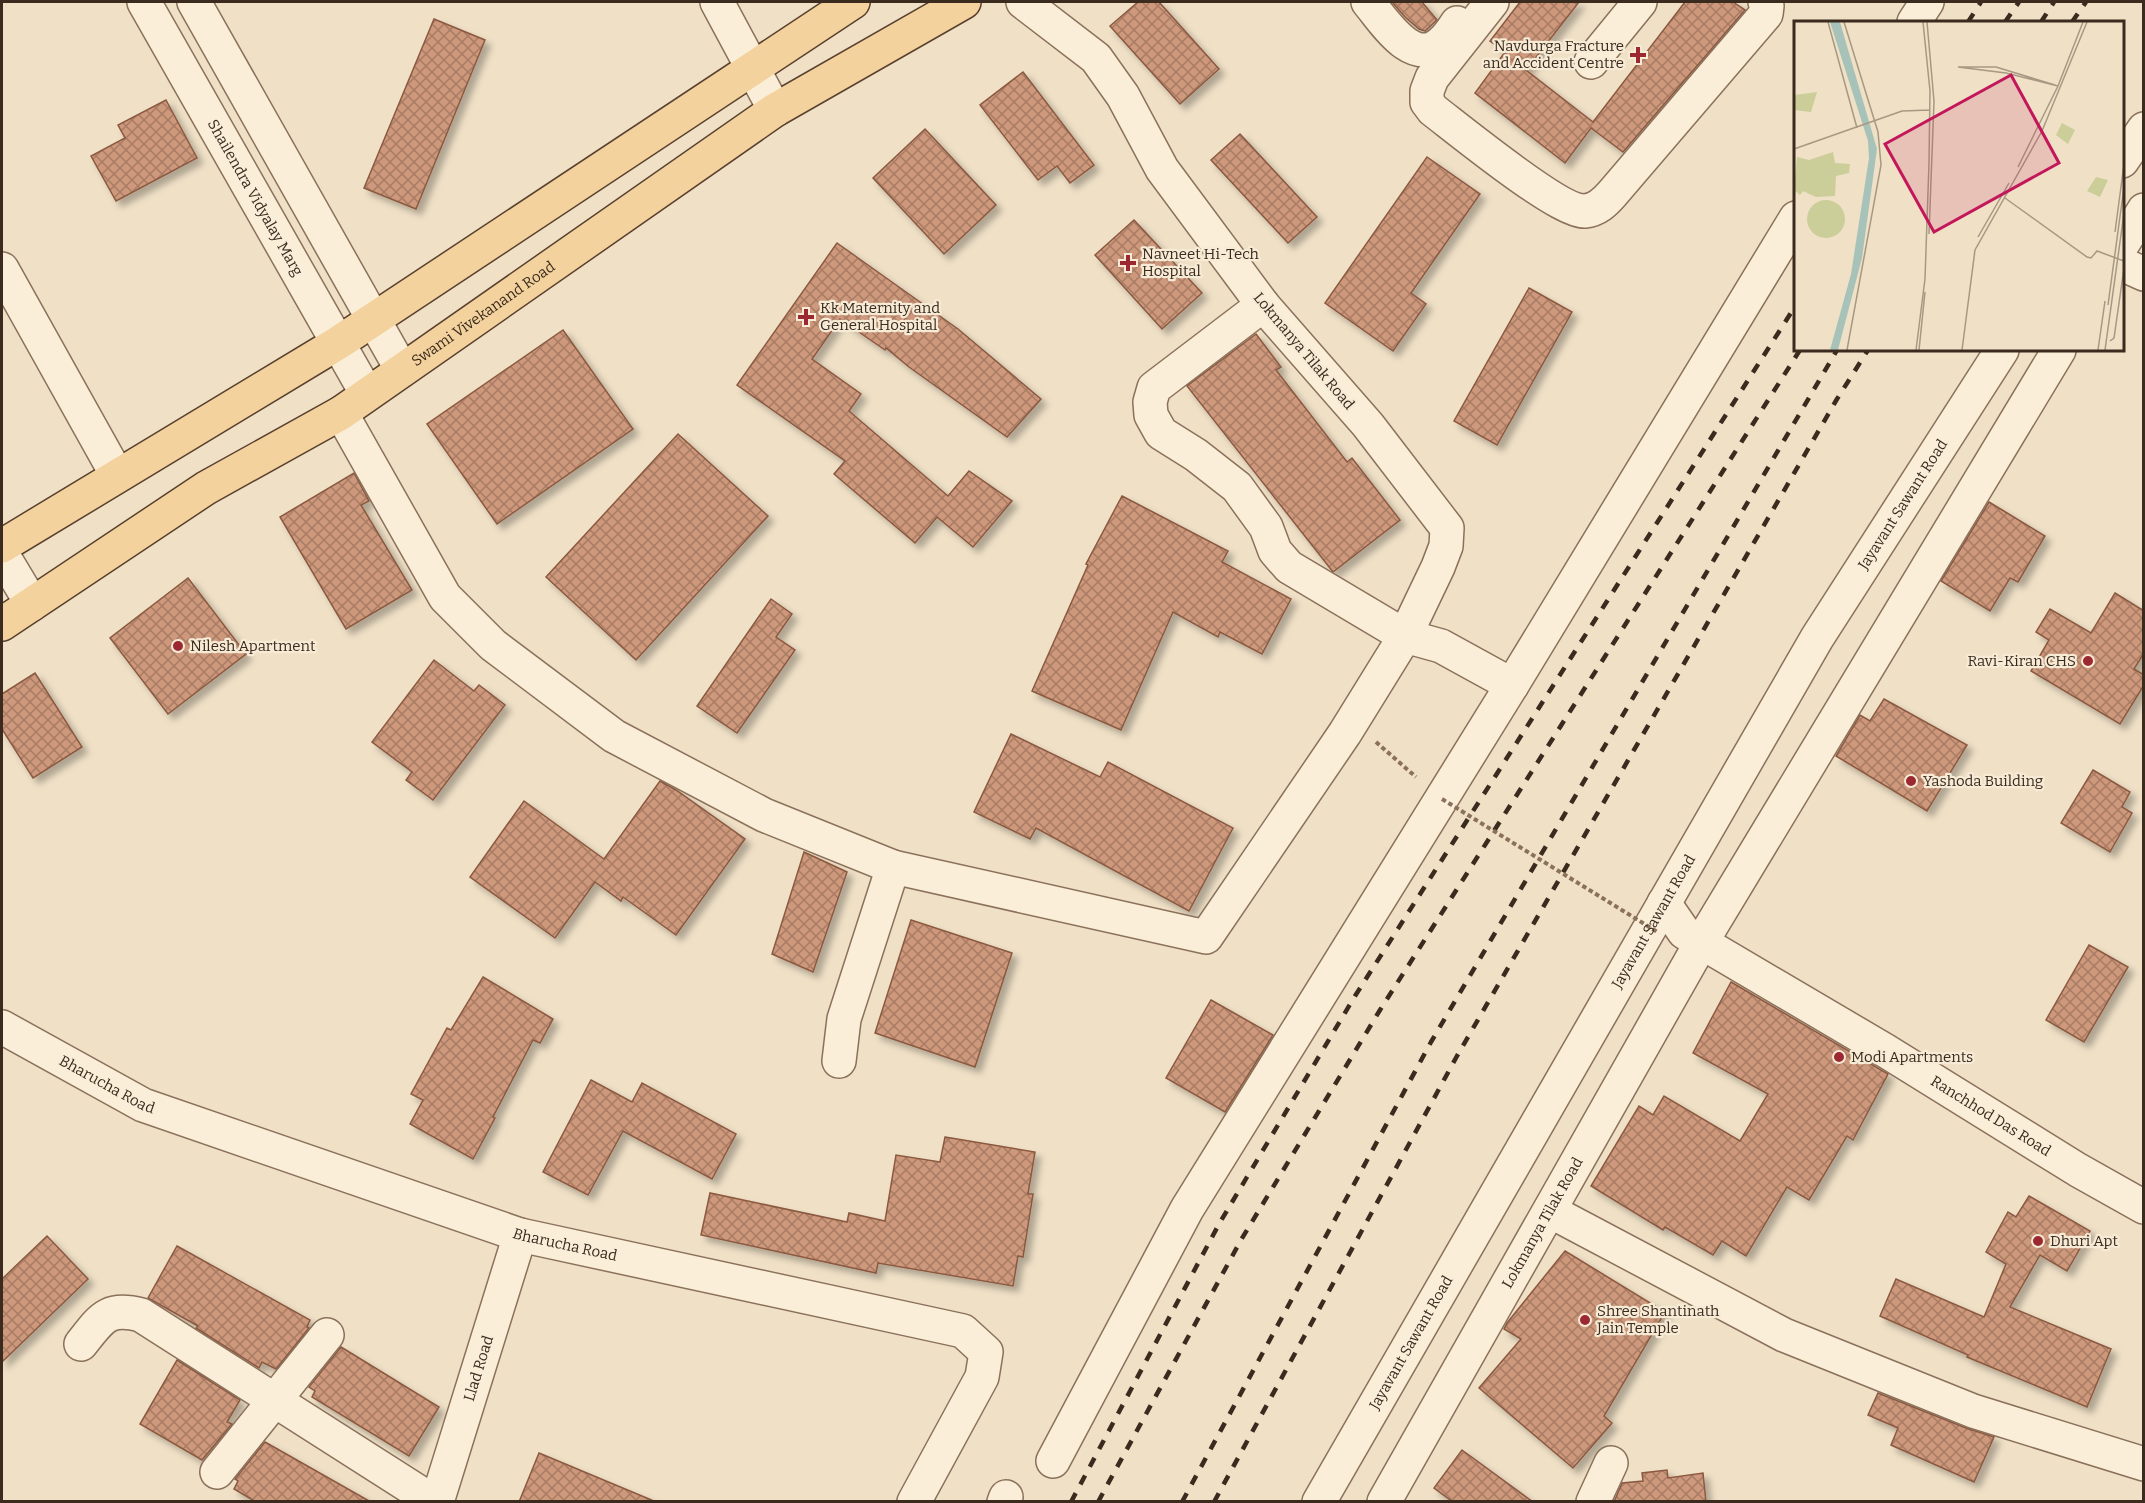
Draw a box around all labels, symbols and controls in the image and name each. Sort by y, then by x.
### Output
inset map [1794,21,2124,351]
place label: Navdurga Fracture and Accident Centre [1483,37,1624,72]
marker: Navdurga Fracture and Accident Centre [1629,46,1647,64]
street label: Shailendra Vidyalay Marg [204,116,307,279]
place label: Navneet Hi-Tech Hospital [1142,245,1260,280]
marker: Navneet Hi-Tech Hospital [1119,254,1137,272]
street label: Swami Vivekanand Road [408,257,558,370]
street label: Lokmanya Tilak Road [1250,289,1358,413]
place label: Kk Maternity and General Hospital [820,299,940,334]
marker: Kk Maternity and General Hospital [797,308,815,326]
street label: Jayavant Sawant Road [1854,436,1951,574]
place label: Nilesh Apartment [190,637,316,655]
marker: Nilesh Apartment [171,639,185,653]
place label: Ravi-Kiran CHS [1967,652,2076,670]
marker: Ravi-Kiran CHS [2081,654,2095,668]
place label: Yashoda Building [1923,772,2043,790]
marker: Yashoda Building [1904,774,1918,788]
street label: Jayavant Sawant Road [1607,851,1699,992]
place label: Modi Apartments [1851,1048,1973,1066]
marker: Modi Apartments [1832,1050,1846,1064]
street label: Bharucha Road [56,1052,157,1117]
street label: Ranchhod Das Road [1927,1072,2054,1160]
street label: Lokmanya Tilak Road [1498,1154,1587,1291]
street label: Bharucha Road [510,1224,619,1265]
place label: Dhuri Apt [2050,1232,2118,1250]
marker: Dhuri Apt [2031,1234,2045,1248]
street label: Jayavant Sawant Road [1365,1272,1457,1414]
place label: Shree Shantinath Jain Temple [1596,1302,1720,1337]
marker: Shree Shantinath Jain Temple [1578,1313,1592,1327]
street label: Llad Road [460,1333,497,1403]

